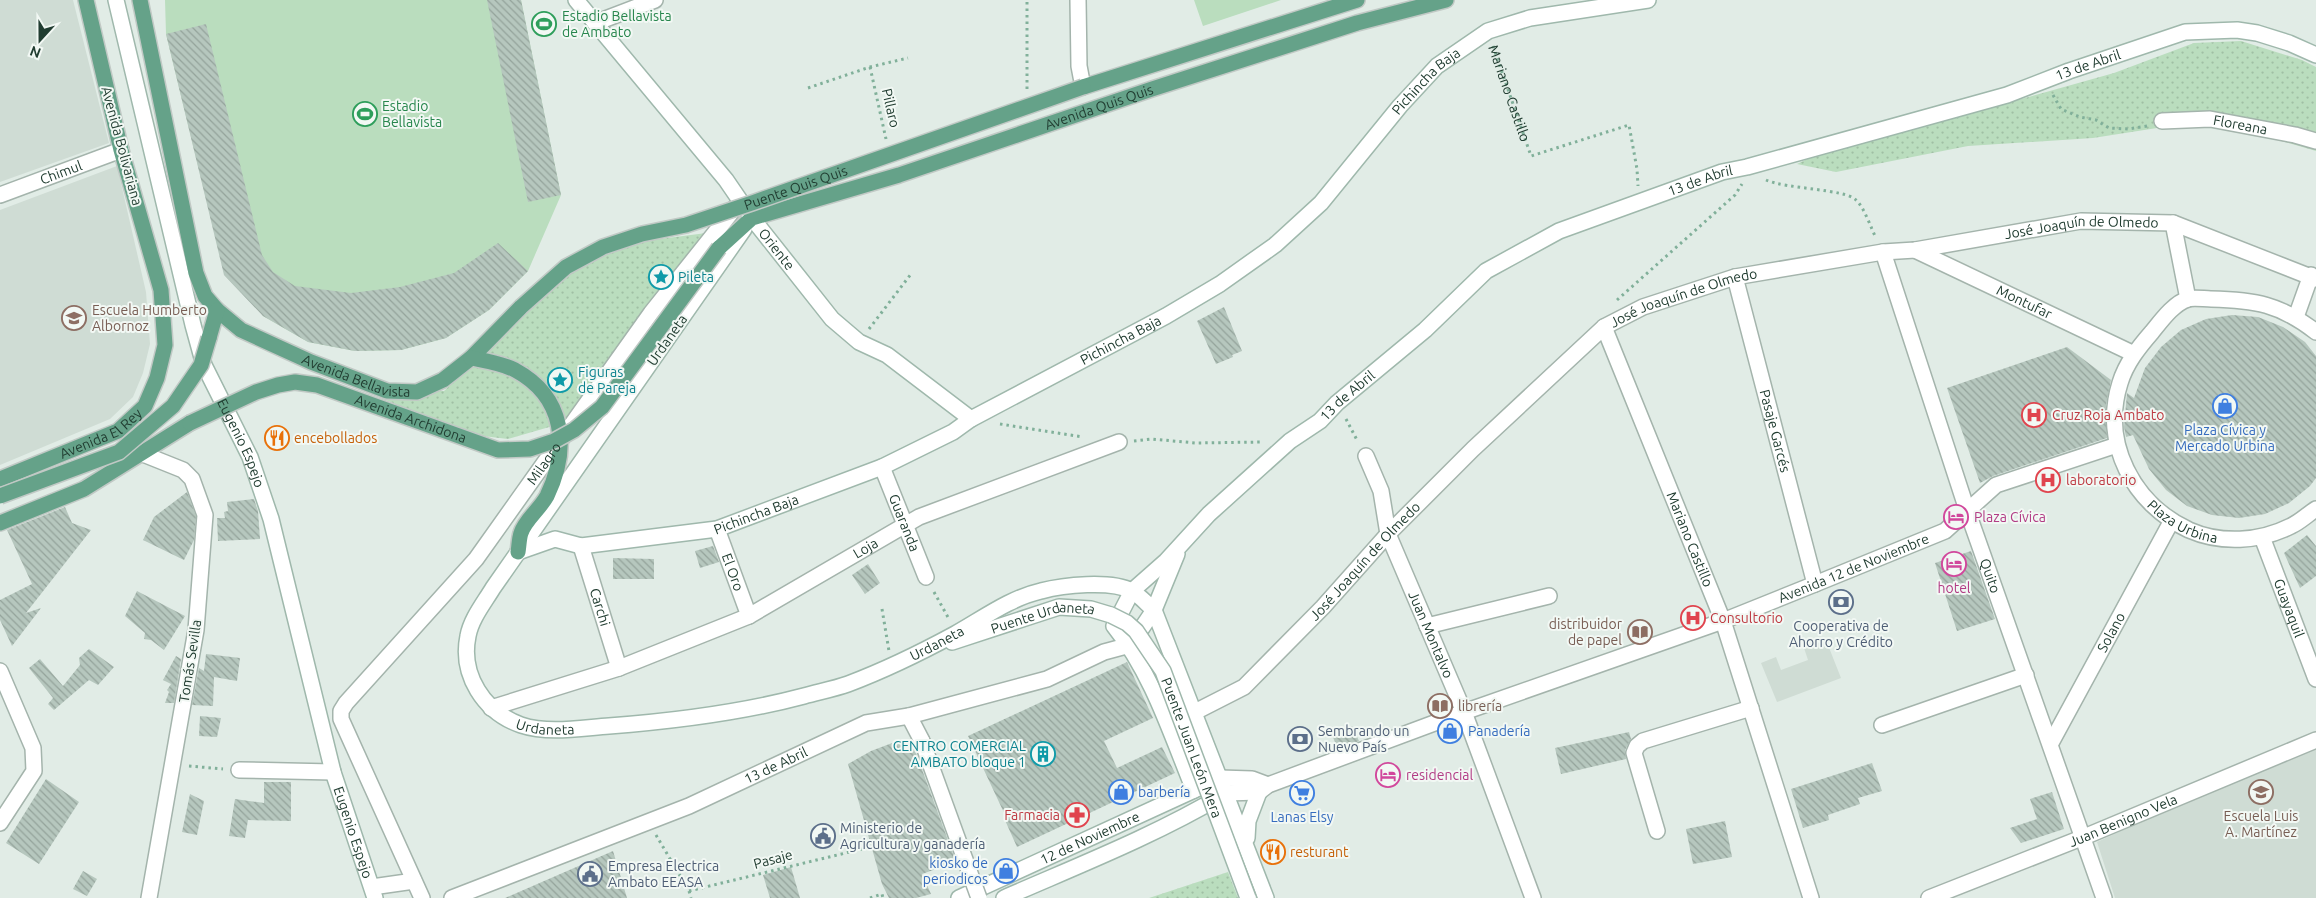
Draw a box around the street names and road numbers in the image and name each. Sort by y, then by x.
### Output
street label: Mariano Castillo [1485,43,1533,144]
street label: Pichincha Baja [1388,45,1463,118]
street label: 13 de Abril [2053,46,2123,83]
street label: Avenida Quis Quis [1043,81,1155,133]
street label: Avenida Bolivariana [98,85,146,207]
street label: Pillaro [879,87,903,129]
street label: Floreana [2212,112,2269,138]
street label: Chimul [38,157,85,187]
street label: Puente Quis Quis [742,162,849,213]
street label: 13 de Abril [1666,162,1734,199]
street label: José Joaquín de Olmedo [2003,213,2159,242]
street label: Oriente [755,225,798,273]
street label: José Joaquín de Olmedo [1607,265,1758,331]
street label: Montufar [1994,282,2055,322]
street label: Urdaneta [644,311,690,369]
street label: Pichincha Baja [1077,312,1164,368]
street label: Avenida Bellavista [300,351,411,400]
street label: 13 de Abril [1316,367,1378,424]
street label: Pasaje Garcés [1757,388,1794,474]
street label: Avenida Archidona [353,391,469,446]
street label: Eugenio Espejo [214,396,268,489]
street label: Avenida El Rey [57,405,145,462]
street label: Milagro [523,439,564,488]
street label: Mariano Castillo [1664,489,1716,589]
street label: Pichincha Baja [711,491,801,537]
street label: Guaranda [886,492,923,554]
street label: Plaza Urbina [2144,497,2219,546]
street label: José Joaquín de Olmedo [1307,499,1423,623]
street label: Avenida 12 de Noviembre [1776,530,1931,606]
street label: Loja [850,535,881,562]
street label: El Oro [719,551,747,593]
street label: Quito [1977,556,2004,595]
street label: Guayaquil [2271,576,2308,640]
street label: Carchi [587,586,613,628]
street label: Juan Montalvo [1405,589,1457,680]
street label: Puente Urdaneta [989,599,1097,637]
street label: Solano [2094,610,2128,655]
street label: Tomás Sevilla [176,618,204,704]
street label: Urdaneta [907,623,967,664]
street label: Puente Juan León Mera [1158,675,1225,820]
street label: Urdaneta [514,716,575,738]
street label: 13 de Abril [742,744,810,787]
street label: Eugenio Espejo [330,784,376,880]
street label: Juan Benigno Vela [2067,791,2180,850]
street label: 12 de Noviembre [1038,808,1142,868]
street label: Pasaje [752,846,794,872]

